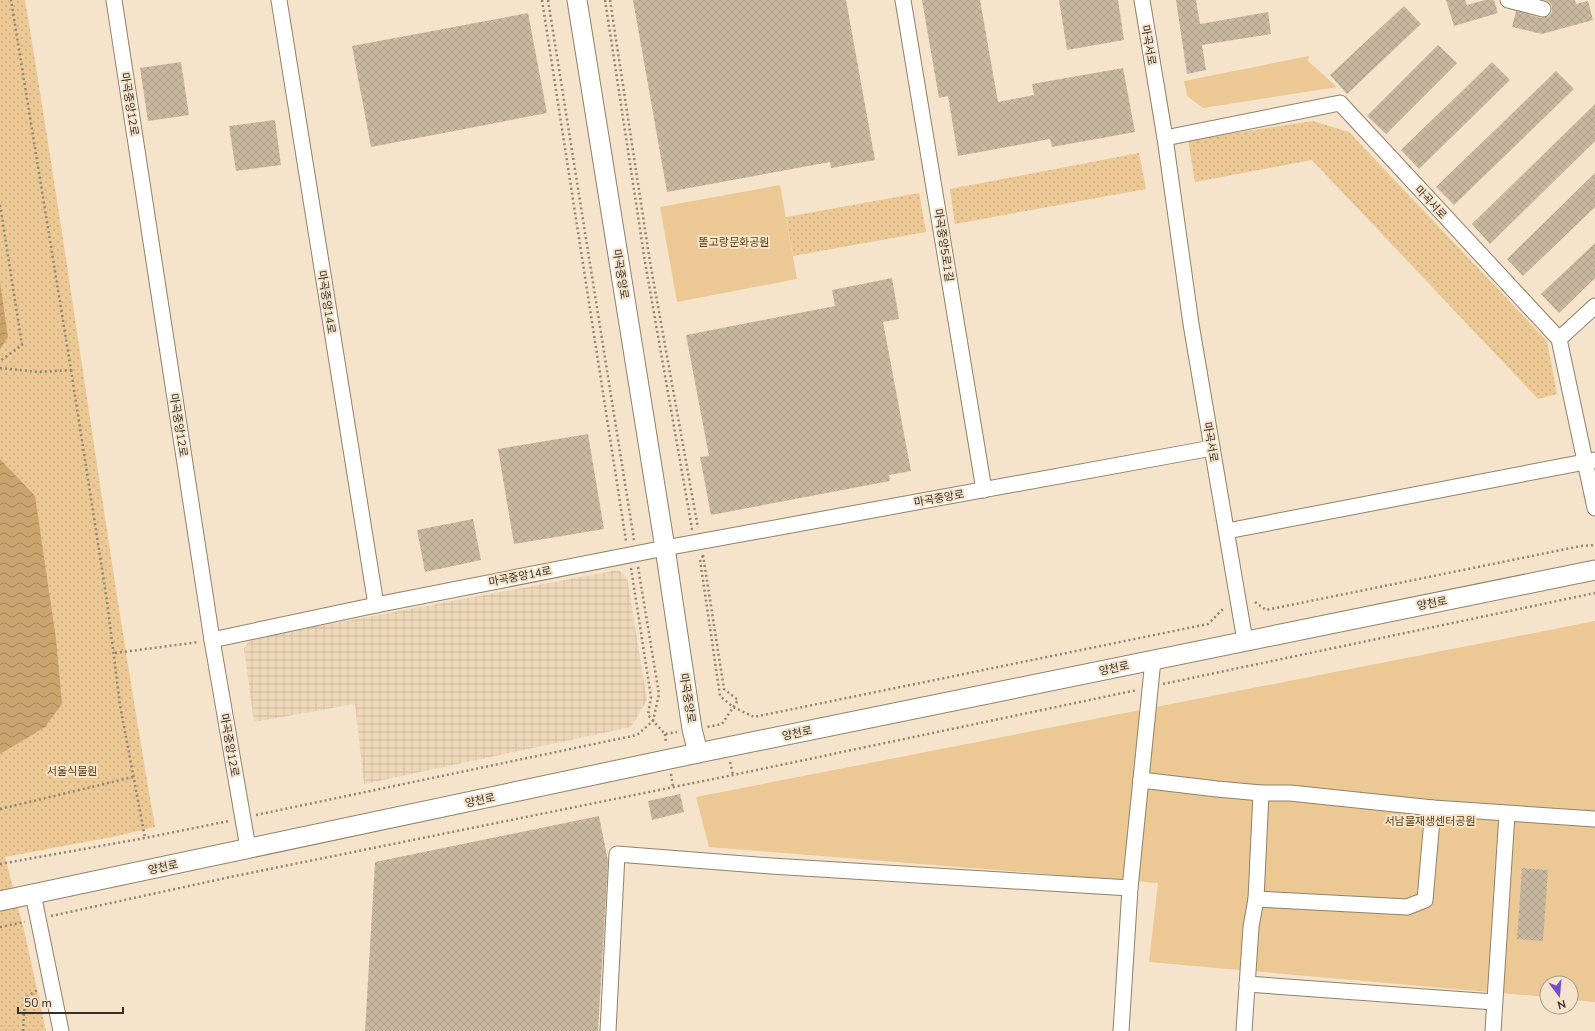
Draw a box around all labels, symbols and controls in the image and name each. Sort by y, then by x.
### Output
street label: 마곡서로 [1138,24,1159,66]
street label: 마곡중앙12로 [117,71,142,137]
street label: 마곡서로 [1411,182,1450,222]
street label: 마곡중앙5로1길 [930,207,957,283]
park label: 똘고랑문화공원 [699,235,769,250]
street label: 마곡중앙로 [609,248,632,300]
street label: 마곡중앙14로 [314,269,339,335]
street label: 마곡중앙12로 [166,392,191,458]
street label: 마곡서로 [1200,421,1221,463]
street label: 마곡중앙로 [913,487,965,510]
street label: 마곡중앙14로 [487,563,553,590]
street label: 양천로 [1416,593,1448,614]
street label: 양천로 [1098,658,1131,679]
street label: 마곡중앙로 [676,672,699,724]
street label: 마곡중앙12로 [217,712,242,778]
street label: 양천로 [781,723,814,744]
park label: 서울식물원 [47,764,97,779]
street label: 양천로 [464,790,497,811]
park label: 서남물재생센터공원 [1384,814,1476,829]
street label: 양천로 [147,857,180,878]
north arrow [1539,975,1579,1015]
scale bar [18,989,123,1015]
text: 50 m [24,995,52,1011]
text: N [1556,996,1568,1012]

